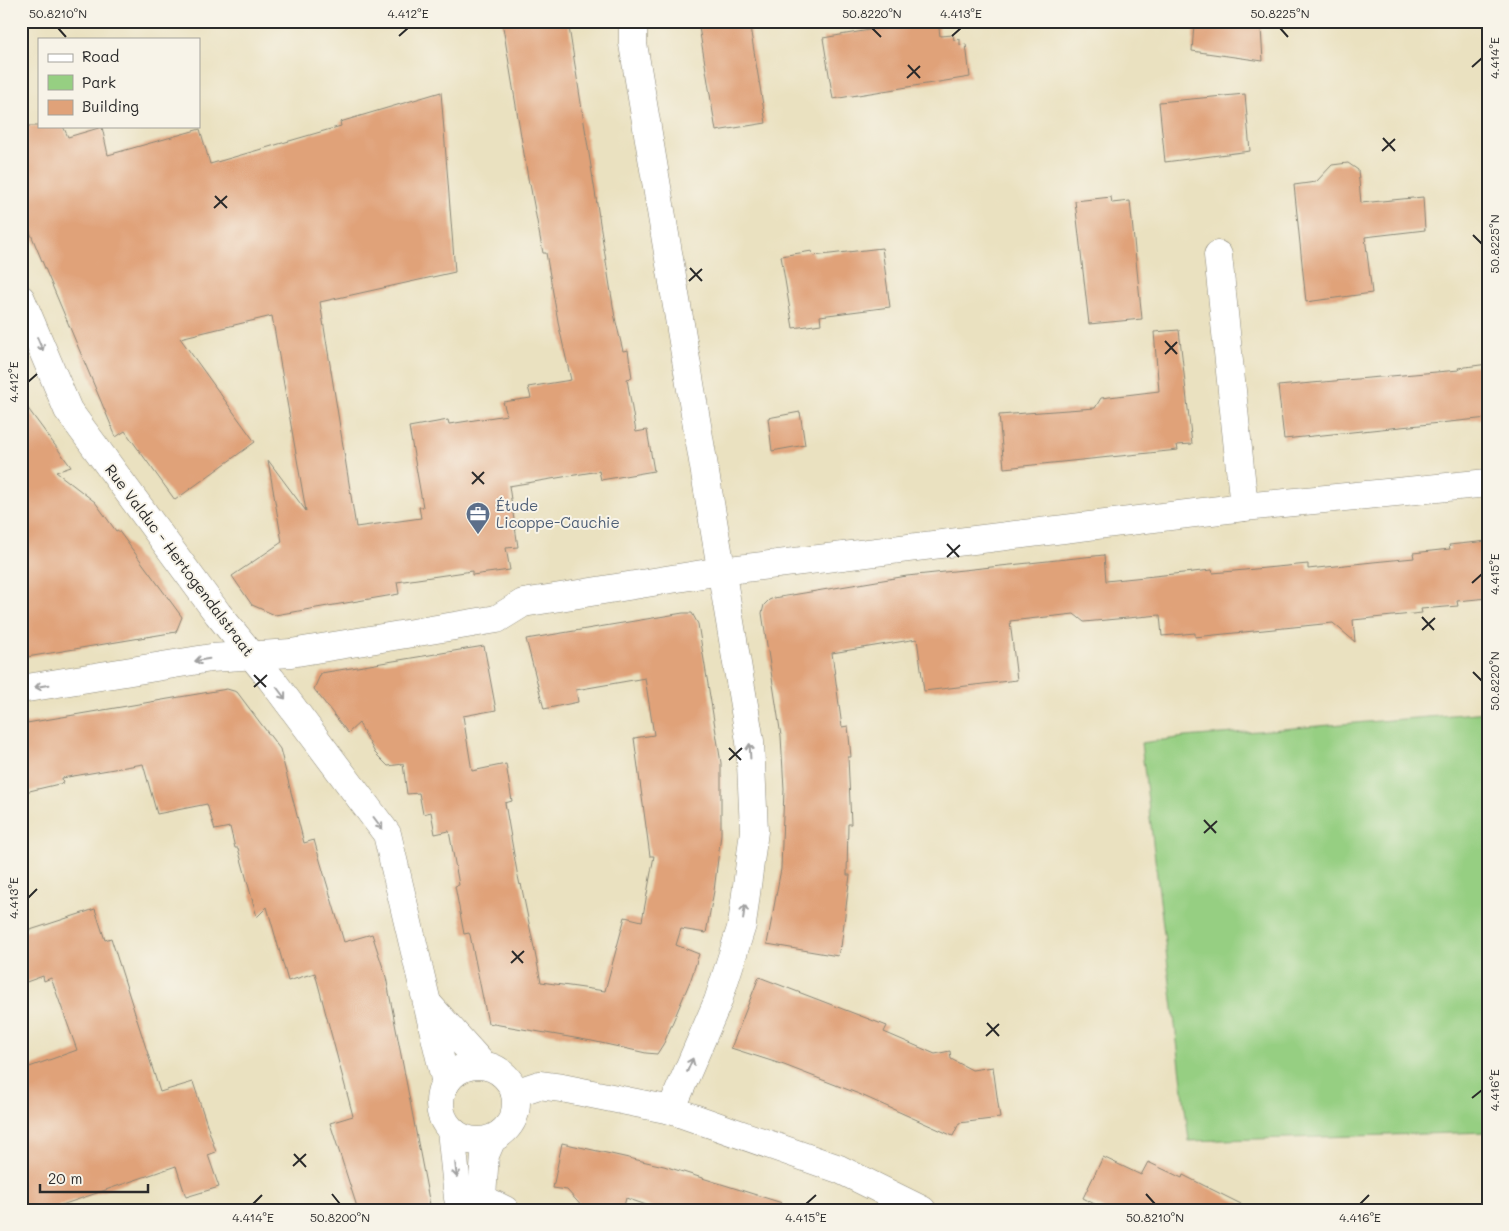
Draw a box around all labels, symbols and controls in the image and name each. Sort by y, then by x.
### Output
text: 50.8210°N [29,5,87,21]
text: 4.412°E [387,5,429,21]
text: 50.8220°N [842,5,902,21]
text: 4.413°E [940,5,982,21]
text: 50.8225°N [1250,5,1310,21]
text: 4.414°E [1486,37,1502,79]
legend [38,38,200,128]
text: Road [82,46,119,66]
text: Park [82,72,116,92]
text: Building [82,96,139,116]
text: 50.8225°N [1486,214,1502,274]
one-way arrow [36,336,46,351]
text: 4.412°E [5,361,21,403]
street label: Rue Valduc - Hertogendalstraat [101,460,259,660]
place label: Étude Licoppe-Cauchie [496,495,620,532]
office icon: Étude Licoppe-Cauchie [465,501,491,535]
text: 4.415°E [1486,553,1502,595]
text: 50.8220°N [1486,651,1502,711]
one-way arrow [195,655,211,665]
one-way arrow [34,681,50,691]
one-way arrow [276,686,286,700]
one-way arrow [746,743,755,759]
one-way arrow [373,816,384,829]
text: 4.413°E [5,877,21,919]
one-way arrow [739,905,749,921]
one-way arrow [685,1058,695,1073]
text: 4.416°E [1486,1069,1502,1111]
scale bar [40,1161,148,1193]
one-way arrow [451,1162,460,1178]
text: 20 m [48,1168,82,1188]
text: 4.414°E [232,1209,274,1225]
text: 50.8200°N [310,1209,370,1225]
text: 4.415°E [785,1209,827,1225]
text: 50.8210°N [1126,1209,1184,1225]
text: 4.416°E [1339,1209,1381,1225]

